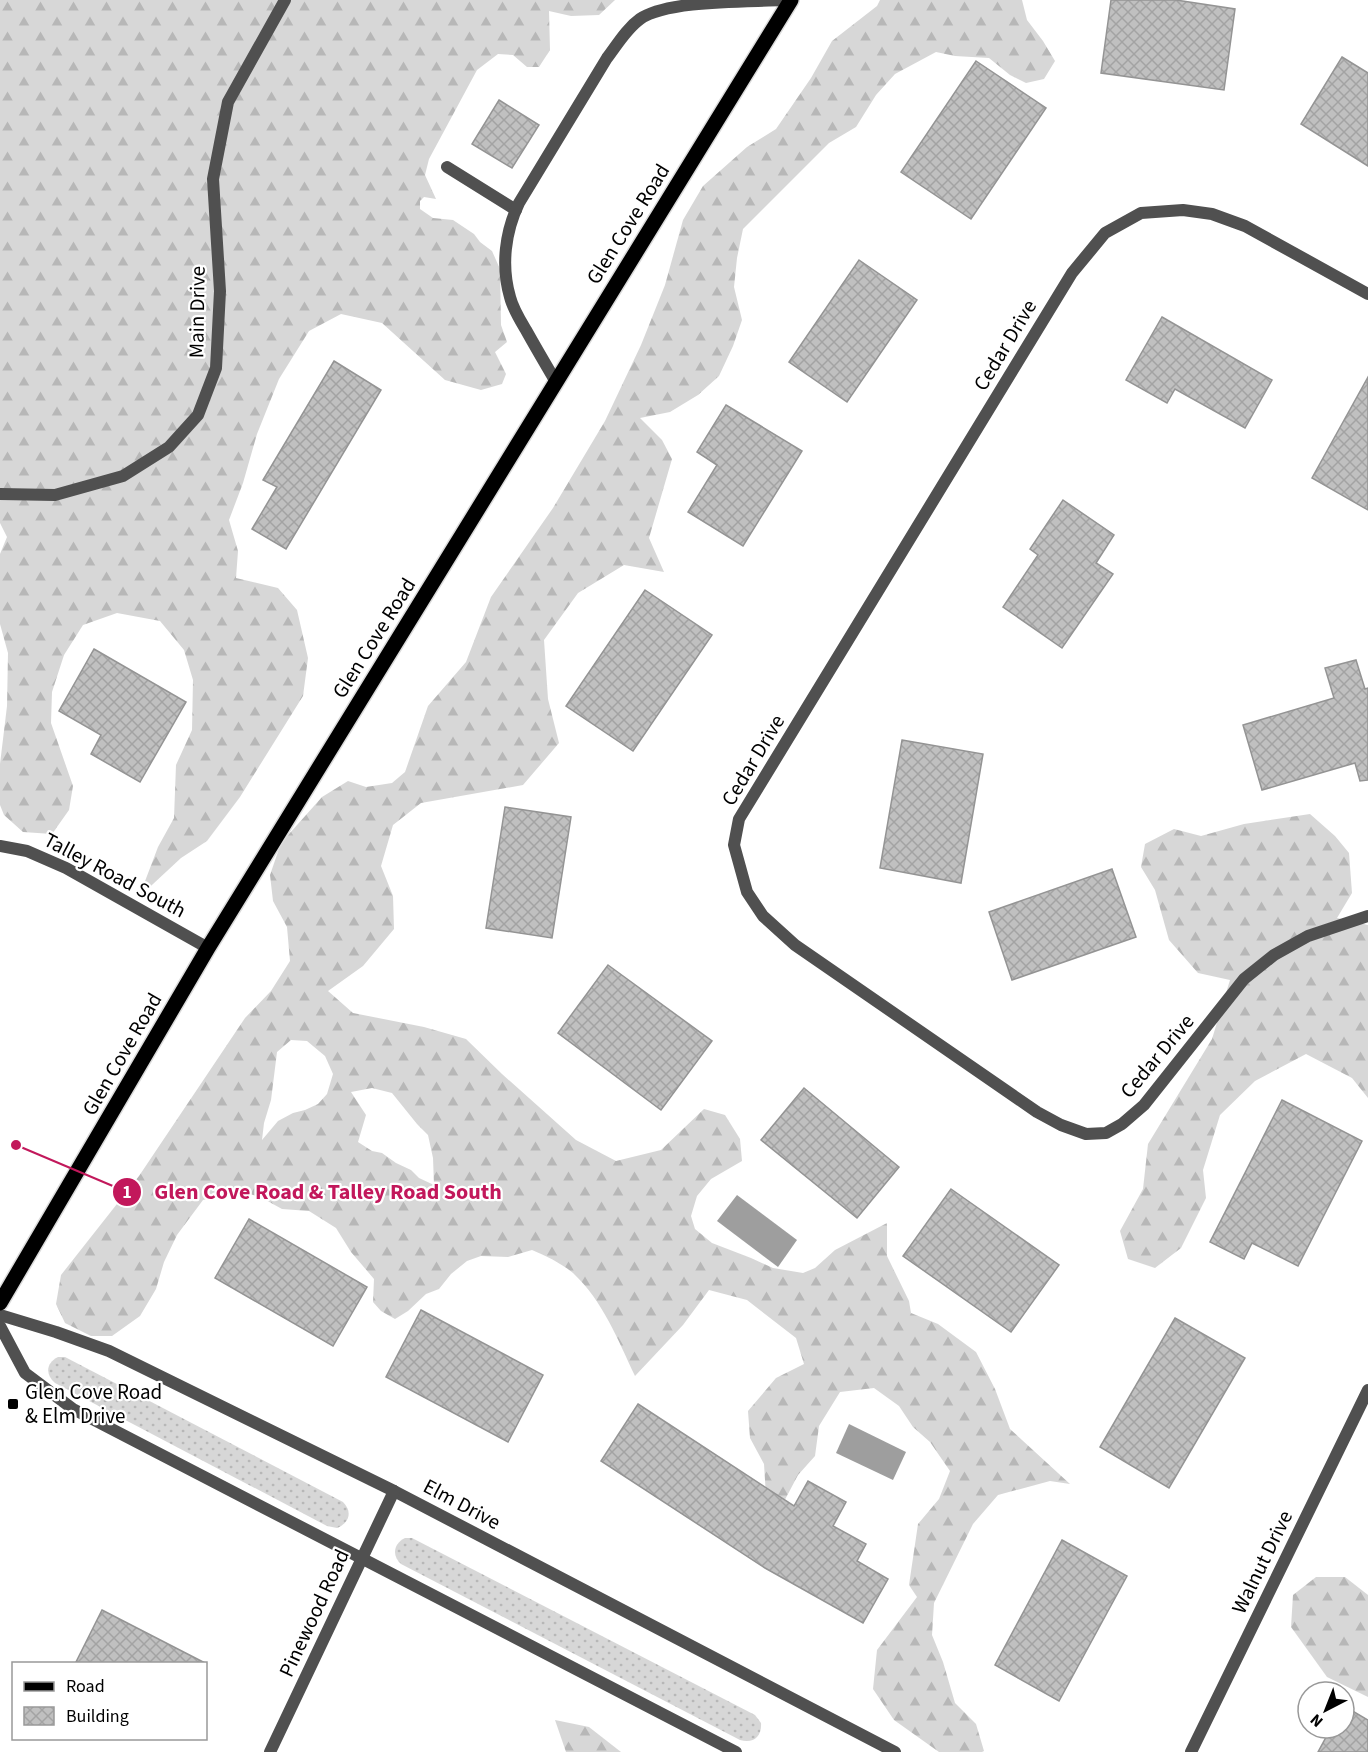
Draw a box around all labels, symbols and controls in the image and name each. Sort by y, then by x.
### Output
street label: Glen Cove Road [579,158,677,290]
street label: Main Drive [181,266,213,358]
street label: Cedar Drive [966,294,1044,396]
street label: Glen Cove Road [325,572,423,704]
street label: Cedar Drive [714,709,792,811]
street label: Talley Road South [38,825,192,925]
street label: Glen Cove Road [75,987,169,1121]
street label: Cedar Drive [1113,1007,1201,1105]
callout: Glen Cove Road & Talley Road South [112,1172,513,1212]
text: Glen Cove Road & Talley Road South [154,1176,502,1208]
text: 1 [122,1180,132,1205]
place label: Glen Cove Road & Elm Drive [25,1377,162,1431]
marker: Glen Cove Road & Elm Drive [6,1397,20,1411]
street label: Elm Drive [418,1471,506,1537]
street label: Walnut Drive [1224,1505,1300,1619]
street label: Pinewood Road [271,1544,357,1682]
legend [12,1662,207,1740]
text: Road [66,1674,105,1699]
north arrow [1296,1680,1356,1740]
text: Building [66,1704,129,1729]
text: N [1305,1709,1328,1732]

